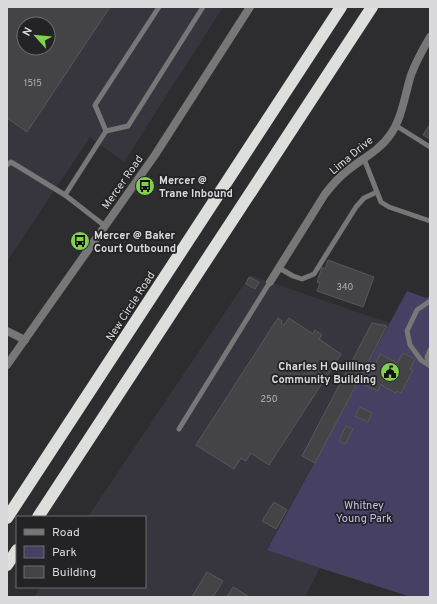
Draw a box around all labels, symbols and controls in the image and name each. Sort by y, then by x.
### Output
north arrow [16,16,56,56]
text: N [20,25,36,39]
house number: 1515 [24,78,42,89]
street label: Lima Drive [327,133,376,178]
street label: Mercer Road [99,153,147,212]
place label: Mercer @ Trane Inbound [159,174,233,201]
bus stop icon: Mercer @ Trane Inbound [134,175,156,197]
place label: Mercer @ Baker Court Outbound [94,229,176,256]
bus stop icon: Mercer @ Baker Court Outbound [69,230,91,252]
street label: New Circle Road [103,269,159,344]
house number: 340 [337,282,354,293]
place label: Charles H Quillings Community Building [271,360,376,387]
public building icon: Charles H Quillings Community Building [379,361,401,383]
house number: 250 [261,394,278,405]
park label: Whitney Young Park [336,499,392,526]
legend [16,516,146,588]
text: Road [52,525,80,541]
text: Park [52,545,77,561]
text: Building [52,565,96,581]

